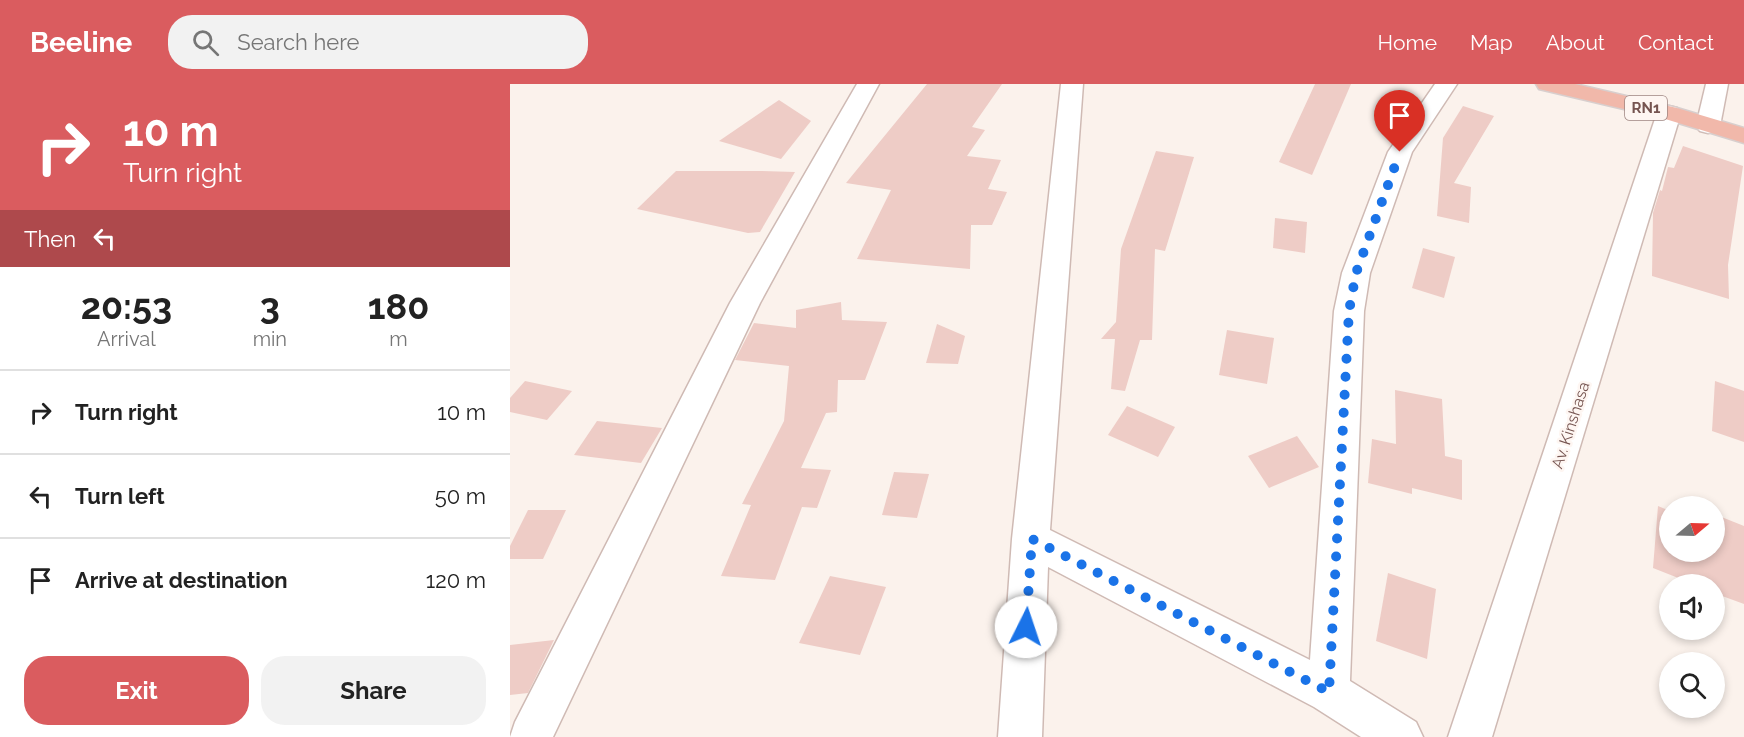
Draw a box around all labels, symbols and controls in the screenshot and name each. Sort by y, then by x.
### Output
search box [168,15,588,69]
text: Beeline [30,26,132,59]
icon: search [189,26,222,59]
text: Search here [237,29,359,55]
text: Home [1378,30,1437,55]
text: Map [1470,30,1513,55]
text: About [1546,30,1605,55]
text: Contact [1638,30,1714,55]
pin [1374,90,1425,152]
road number: RN1 [1625,96,1667,120]
icon: arrive [1383,99,1416,132]
text: 10 m [123,107,219,156]
icon: right [24,108,102,186]
text: Turn right [123,157,242,188]
icon: left [88,222,121,255]
text: Then [24,226,76,252]
text: 20:53 [81,285,172,327]
text: 3 [260,285,280,327]
text: 180 [368,285,429,327]
text: Arrival [97,327,156,351]
text: min [253,327,287,351]
text: m [389,327,408,351]
street label: Av. Kinshasa [1548,379,1593,471]
icon: right [24,396,57,429]
text: Turn right [75,399,178,425]
text: 10 m [437,399,486,425]
icon: left [24,480,57,513]
text: Turn left [75,483,165,509]
text: 50 m [435,483,486,509]
north arrow [1659,496,1725,562]
map controls [1659,496,1725,718]
icon: arrive [24,564,57,597]
text: Arrive at destination [75,567,288,593]
text: 120 m [426,567,486,593]
button: sound [1659,574,1725,640]
position arrow [994,595,1058,659]
button: search [1659,652,1725,718]
button: Exit [24,656,249,725]
button: Share [261,656,486,725]

